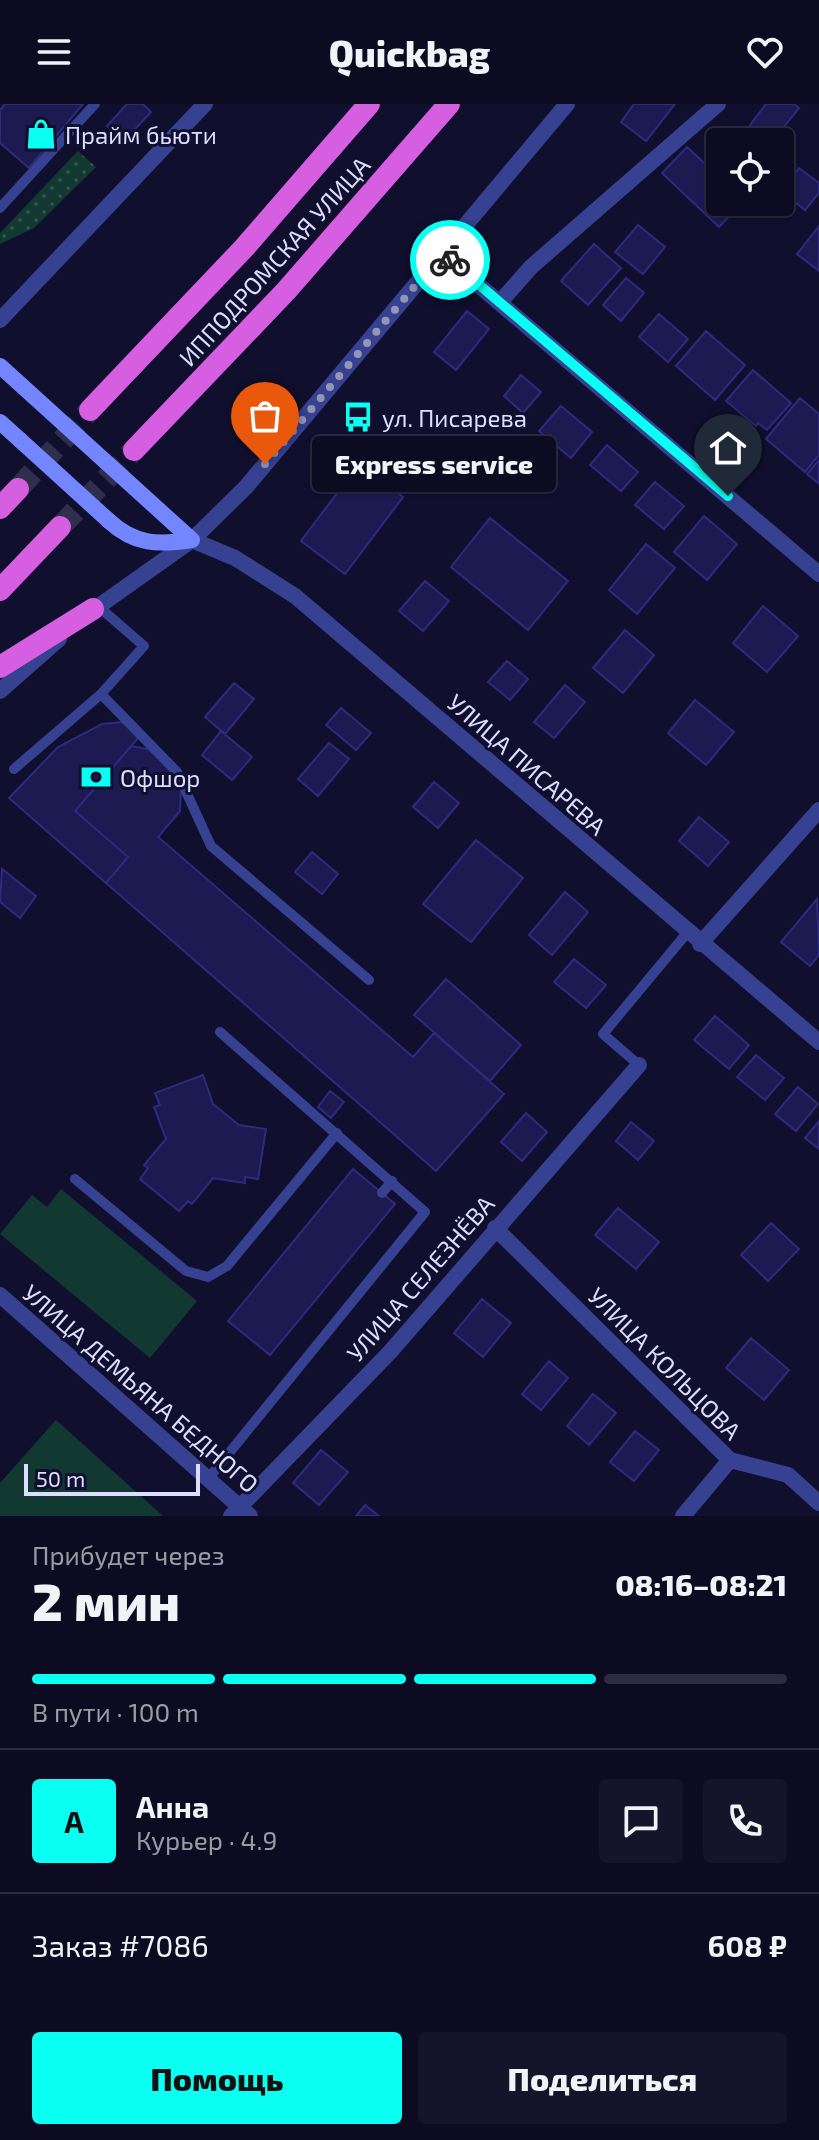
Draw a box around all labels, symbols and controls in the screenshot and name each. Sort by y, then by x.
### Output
icon: menu [32,30,76,74]
icon: heart [743,30,787,74]
text: Quickbag [329,31,490,74]
shop icon: Прайм бьюти [24,117,58,151]
place label: Прайм бьюти [65,120,217,149]
map controls [706,128,794,216]
button: locate [706,128,794,216]
street label: ИППОДРОМСКАЯ УЛИЦА [172,150,376,372]
courier [410,220,490,300]
icon: bike [428,238,472,282]
pin [231,382,299,464]
icon: bag [243,394,287,438]
bus stop icon: ул. Писарева [341,400,375,434]
place label: ул. Писарева [382,403,527,433]
pin [694,414,762,496]
icon: home [706,426,750,470]
callout: Express service [313,436,557,492]
text: Express service [335,448,533,479]
street label: УЛИЦА ПИСАРЕВА [442,687,612,841]
bank icon: Офшор [79,760,113,794]
place label: Офшор [120,763,200,792]
street label: УЛИЦА СЕЛЕЗНЁВА [340,1189,500,1367]
street label: УЛИЦА ДЕМЬЯНА БЕДНОГО [17,1278,265,1498]
street label: УЛИЦА КОЛЬЦОВА [583,1281,747,1445]
scale bar [24,1460,200,1496]
text: 50 m [36,1465,85,1491]
text: Прибудет через [32,1539,225,1570]
text: 08:16–08:21 [615,1566,787,1602]
text: 2 мин [32,1569,180,1631]
text: В пути · 100 m [32,1696,199,1727]
button: chat [599,1779,683,1863]
button: phone [703,1779,787,1863]
text: Анна [136,1788,209,1824]
text: А [64,1803,84,1839]
text: Курьер · 4.9 [136,1824,277,1855]
text: Заказ #7086 [32,1927,209,1963]
text: 608 ₽ [707,1927,787,1963]
button: Помощь [32,2032,402,2124]
button: Поделиться [418,2032,787,2124]

